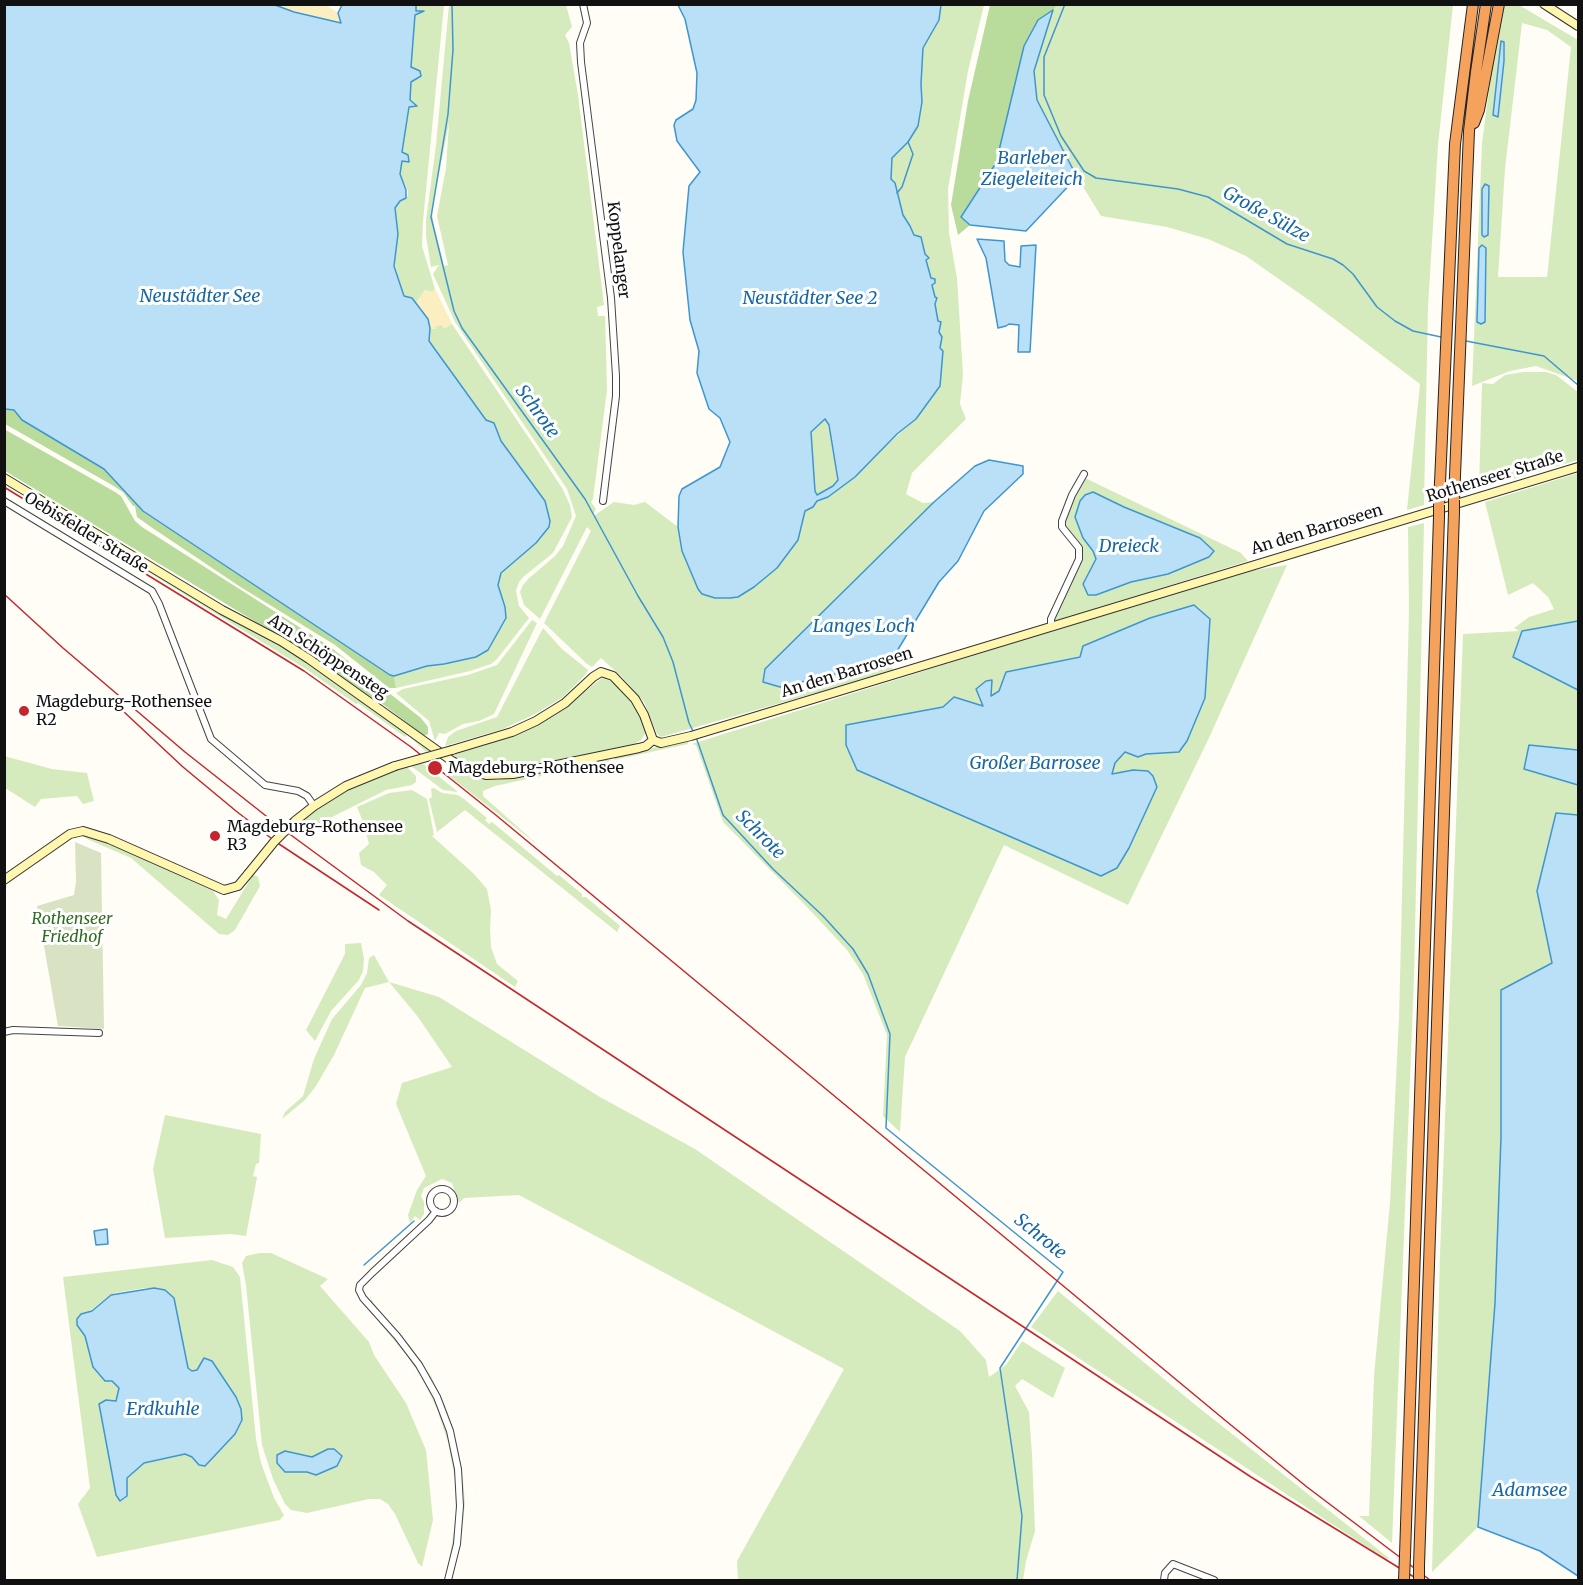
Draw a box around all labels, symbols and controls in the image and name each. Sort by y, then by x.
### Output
water label: Barleber Ziegeleiteich [981,148,1083,190]
water label: Große Sülze [1219,182,1313,248]
street label: Koppelanger [603,200,633,300]
water label: Neustädter See [140,286,260,308]
water label: Neustädter See 2 [742,288,878,310]
water label: Schrote [510,381,564,443]
street label: Rothenseer Straße [1424,447,1566,507]
street label: Oebisfelder Straße [21,488,151,578]
street label: An den Barroseen [1249,501,1385,559]
water label: Dreieck [1099,536,1159,558]
street label: Am Schöppensteg [264,611,392,703]
water label: Langes Loch [813,616,915,638]
street label: An den Barroseen [779,644,915,702]
place label: Magdeburg-Rothensee R2 [36,692,212,730]
marker: Magdeburg-Rothensee R2 [17,704,31,718]
water label: Großer Barrosee [969,753,1101,775]
place label: Magdeburg-Rothensee [448,758,624,778]
marker: Magdeburg-Rothensee [426,759,444,777]
water label: Schrote [731,806,789,864]
place label: Magdeburg-Rothensee R3 [227,817,403,855]
marker: Magdeburg-Rothensee R3 [208,829,222,843]
park label: Rothenseer Friedhof [32,909,112,947]
water label: Schrote [1010,1210,1070,1264]
water label: Erdkuhle [126,1399,200,1421]
water label: Adamsee [1493,1480,1567,1502]

